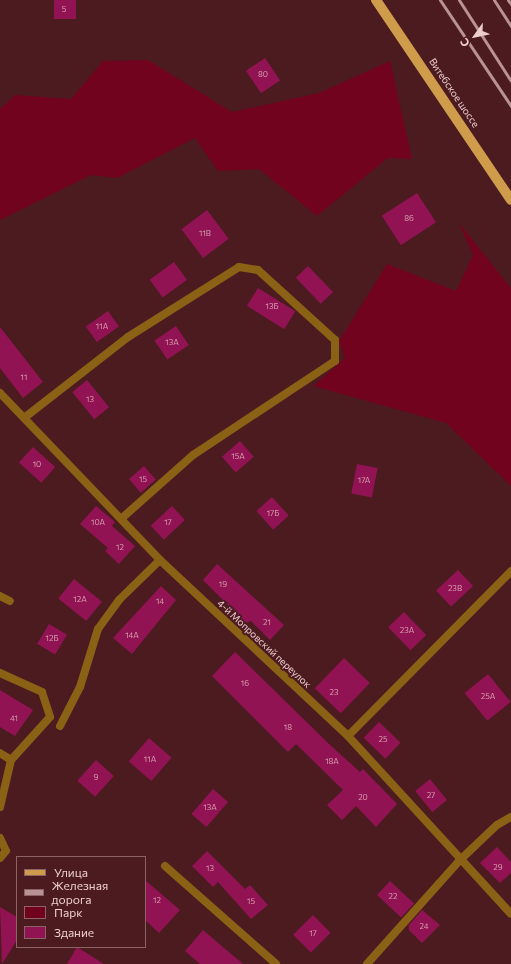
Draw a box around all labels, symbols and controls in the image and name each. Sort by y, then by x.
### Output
house number: 5 [62,5,66,15]
north arrow [455,16,495,56]
text: С [457,36,472,50]
street label: Витебское шоссе [426,56,482,130]
house number: 80 [258,70,268,80]
house number: 86 [404,214,414,224]
house number: 11В [199,229,211,239]
house number: 13Б [266,302,278,312]
house number: 11А [96,322,108,332]
house number: 13А [165,338,179,348]
house number: 11 [21,373,27,383]
house number: 13 [86,395,94,405]
house number: 15А [231,452,245,462]
house number: 10 [33,460,41,470]
house number: 15 [139,475,147,485]
house number: 17А [358,476,370,486]
house number: 17Б [267,509,279,519]
house number: 10А [91,518,105,528]
house number: 17 [164,518,172,528]
house number: 12 [116,543,124,553]
house number: 19 [219,580,227,590]
house number: 23В [448,584,462,594]
house number: 12А [73,595,87,605]
house number: 14 [156,597,164,607]
street label: 4-й Мопровский переулок [215,597,313,691]
house number: 21 [263,618,271,628]
house number: 23А [400,626,414,636]
house number: 14А [125,631,139,641]
house number: 12Б [46,634,58,644]
house number: 16 [241,679,249,689]
house number: 23 [330,688,338,698]
house number: 25А [481,692,495,702]
house number: 41 [10,714,18,724]
house number: 18 [284,723,292,733]
house number: 25 [378,735,388,745]
house number: 11А [144,755,156,765]
house number: 18А [325,757,339,767]
house number: 9 [94,773,98,783]
house number: 27 [427,791,435,801]
house number: 20 [358,793,368,803]
house number: 13А [203,803,217,813]
legend [16,856,146,948]
house number: 29 [493,863,503,873]
house number: 13 [206,864,214,874]
text: Улица [54,865,88,879]
text: Железная дорога [52,878,108,906]
house number: 22 [389,892,397,902]
house number: 12 [153,896,161,906]
house number: 15 [247,897,255,907]
text: Парк [54,905,83,919]
house number: 24 [419,922,429,932]
text: Здание [54,925,94,939]
house number: 17 [309,929,317,939]

